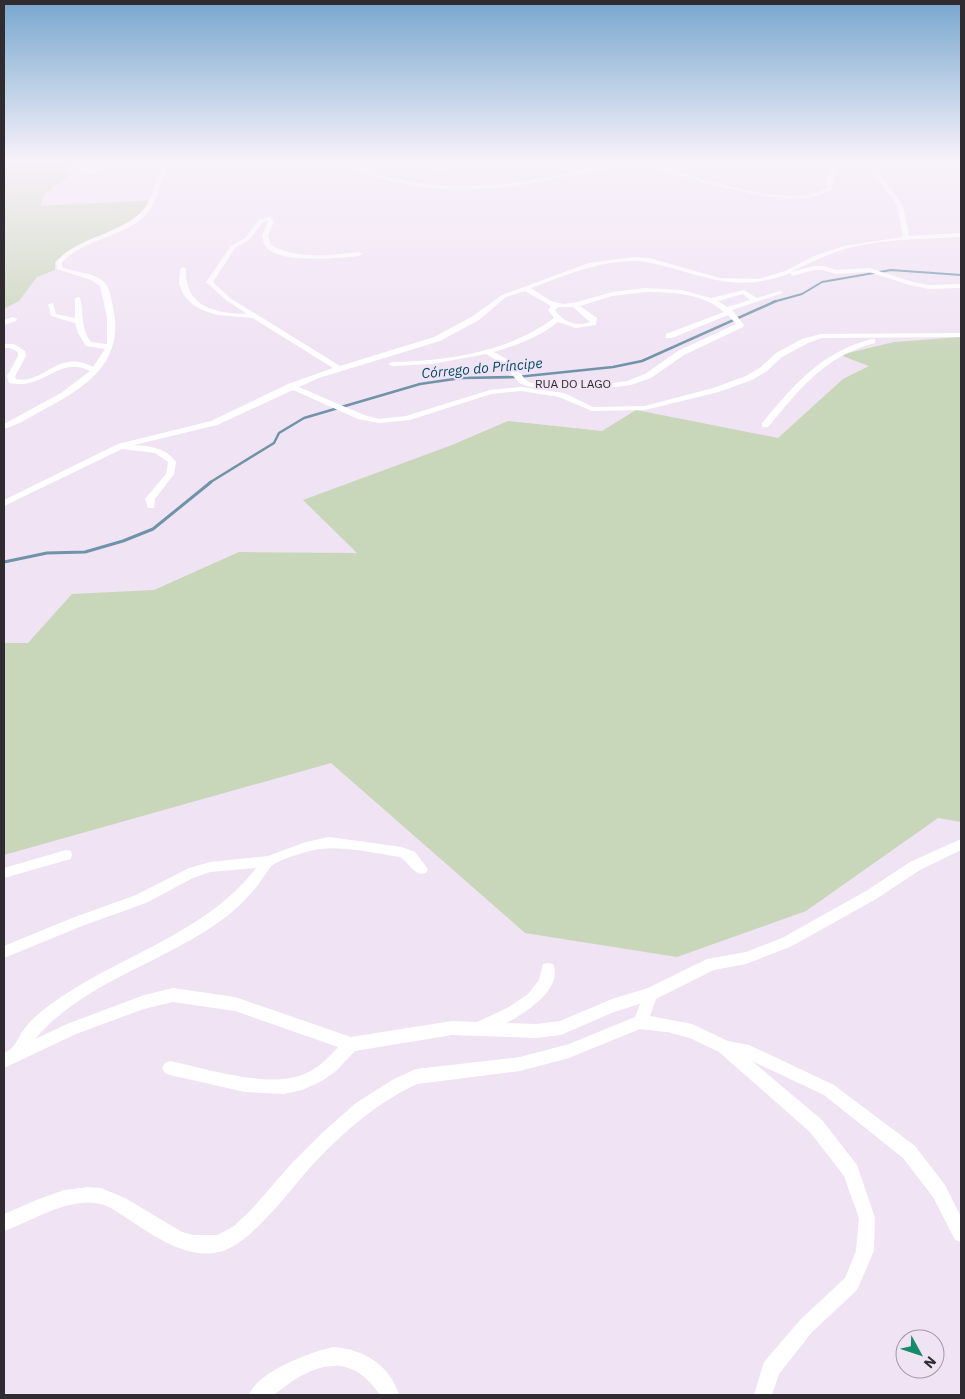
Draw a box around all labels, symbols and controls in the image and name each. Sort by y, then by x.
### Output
water label: Córrego do Príncipe [421,354,543,382]
street label: RUA DO LAGO [535,376,611,391]
north arrow [895,1329,945,1379]
text: N [920,1353,940,1372]

